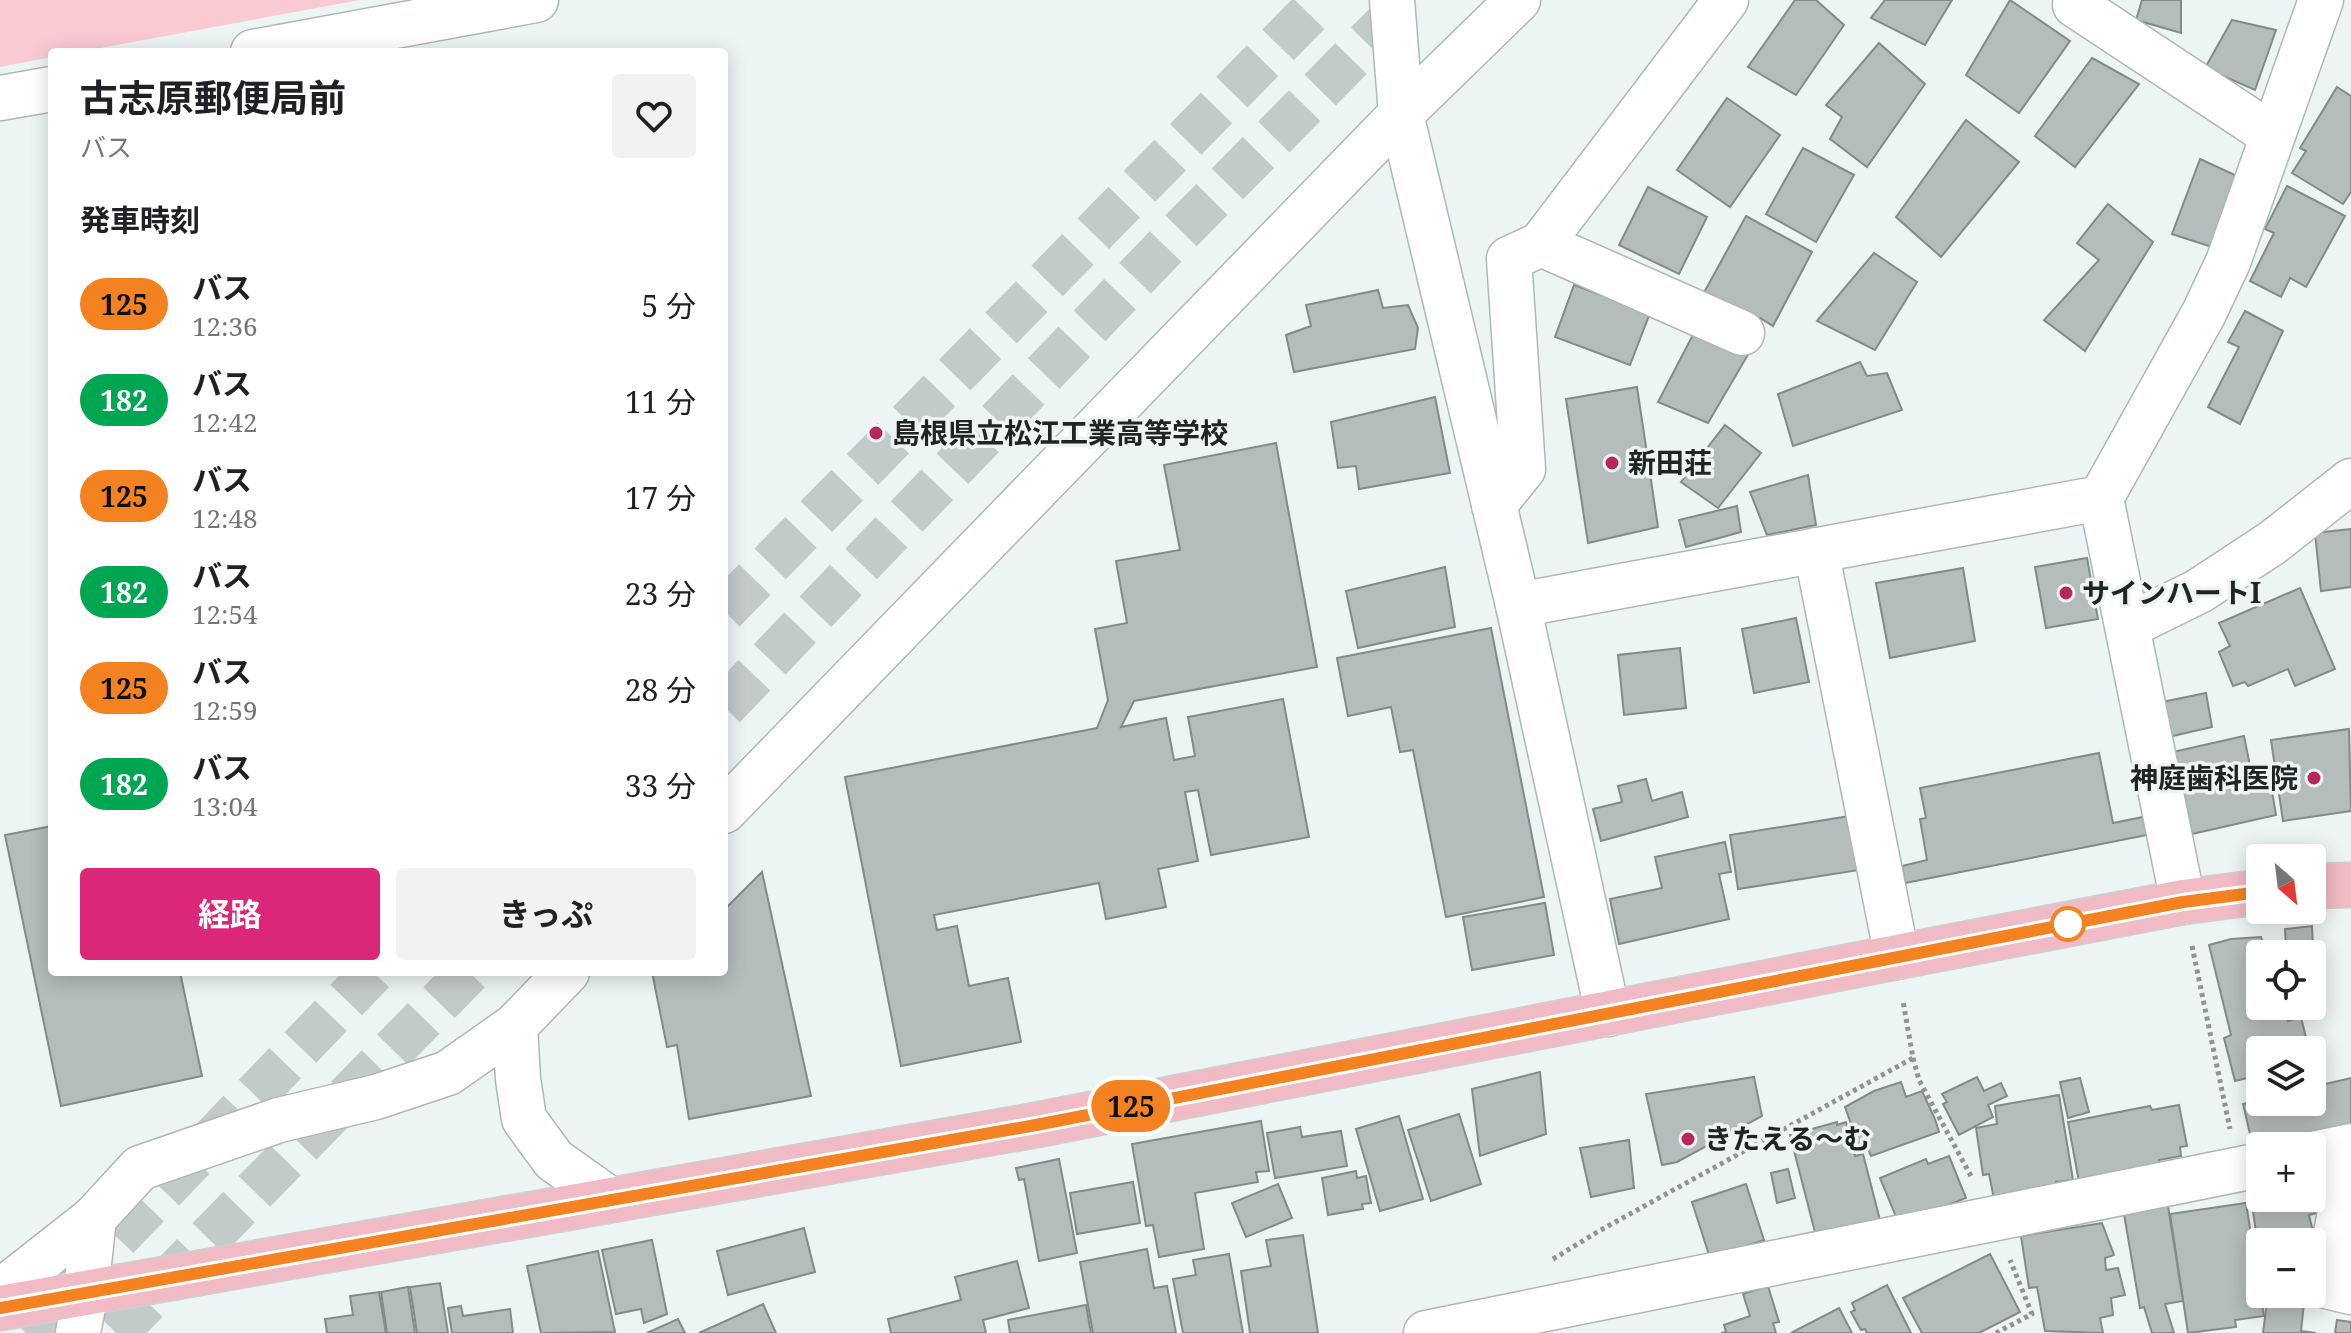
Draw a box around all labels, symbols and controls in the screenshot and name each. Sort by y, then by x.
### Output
text: 古志原郵便局前 [80,71,346,123]
button: heart [612,74,696,158]
text: バス [80,129,132,165]
text: 発車時刻 [80,199,200,240]
text: バス [192,267,252,308]
text: 125 [100,285,148,323]
text: 5 分 [641,285,696,326]
text: 12:36 [192,308,258,344]
text: バス [192,363,252,404]
text: 182 [100,381,148,419]
text: 11 分 [625,381,696,422]
text: 12:42 [192,404,258,440]
place label: 島根県立松江工業高等学校 [892,413,1228,451]
marker: 島根県立松江工業高等学校 [867,424,885,442]
place label: 新田荘 [1628,443,1712,481]
marker: 新田荘 [1603,454,1621,472]
text: バス [192,459,252,500]
text: 125 [100,477,148,515]
text: 17 分 [625,477,696,518]
text: 12:48 [192,500,258,536]
text: バス [192,555,252,596]
text: 182 [100,573,148,611]
text: 23 分 [625,573,696,614]
place label: サインハートI [2082,573,2261,611]
marker: サインハートI [2057,584,2075,602]
text: 12:54 [192,596,258,632]
text: バス [192,651,252,692]
text: 125 [100,669,148,707]
text: 28 分 [625,669,696,710]
text: 12:59 [192,692,258,728]
text: バス [192,747,252,788]
place label: 神庭歯科医院 [2130,758,2298,796]
text: 182 [100,765,148,803]
text: 33 分 [625,765,696,806]
marker: 神庭歯科医院 [2305,769,2323,787]
text: 13:04 [192,788,258,824]
north arrow [2246,844,2326,924]
map controls [2246,844,2326,1308]
button: 経路 [80,868,380,960]
button: きっぷ [396,868,696,960]
unlabelled marker [2051,907,2085,941]
button: locate [2246,940,2326,1020]
button: layers [2246,1036,2326,1116]
line badge: 125 [1085,1080,1177,1132]
text: 125 [1107,1087,1155,1125]
place label: きたえる～む [1704,1119,1871,1157]
marker: きたえる～む [1679,1130,1697,1148]
button: + [2246,1132,2326,1212]
button: − [2246,1228,2326,1308]

